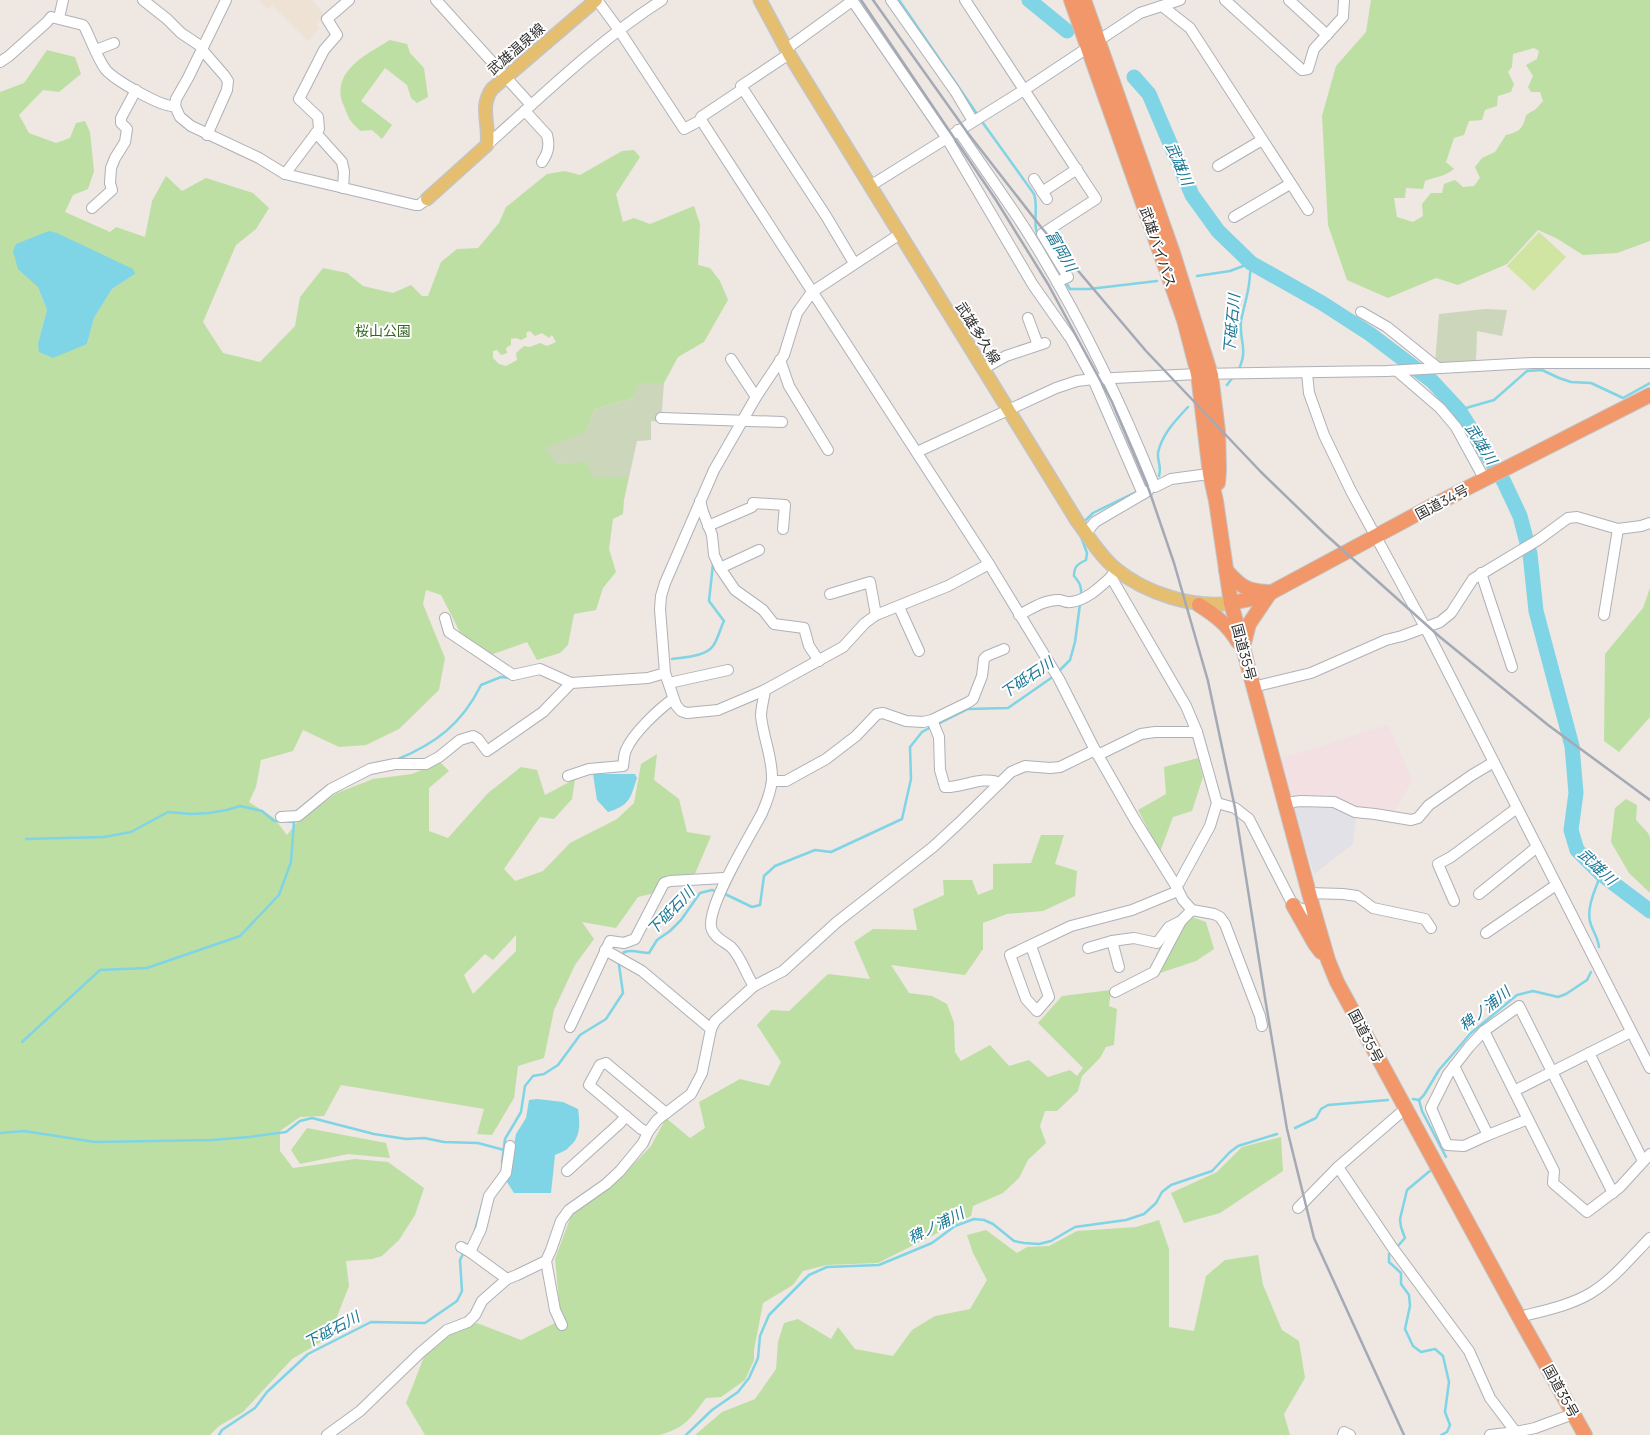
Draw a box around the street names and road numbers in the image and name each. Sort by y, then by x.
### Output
street label: 武雄温泉線 [483,18,548,79]
street label: 武雄バイパス [1136,204,1181,290]
street label: 武雄多久線 [952,298,1005,367]
street label: 国道34号 [1412,480,1472,524]
street label: 国道35号 [1228,621,1261,682]
street label: 国道35号 [1344,1006,1388,1066]
street label: 国道35号 [1539,1361,1584,1421]

